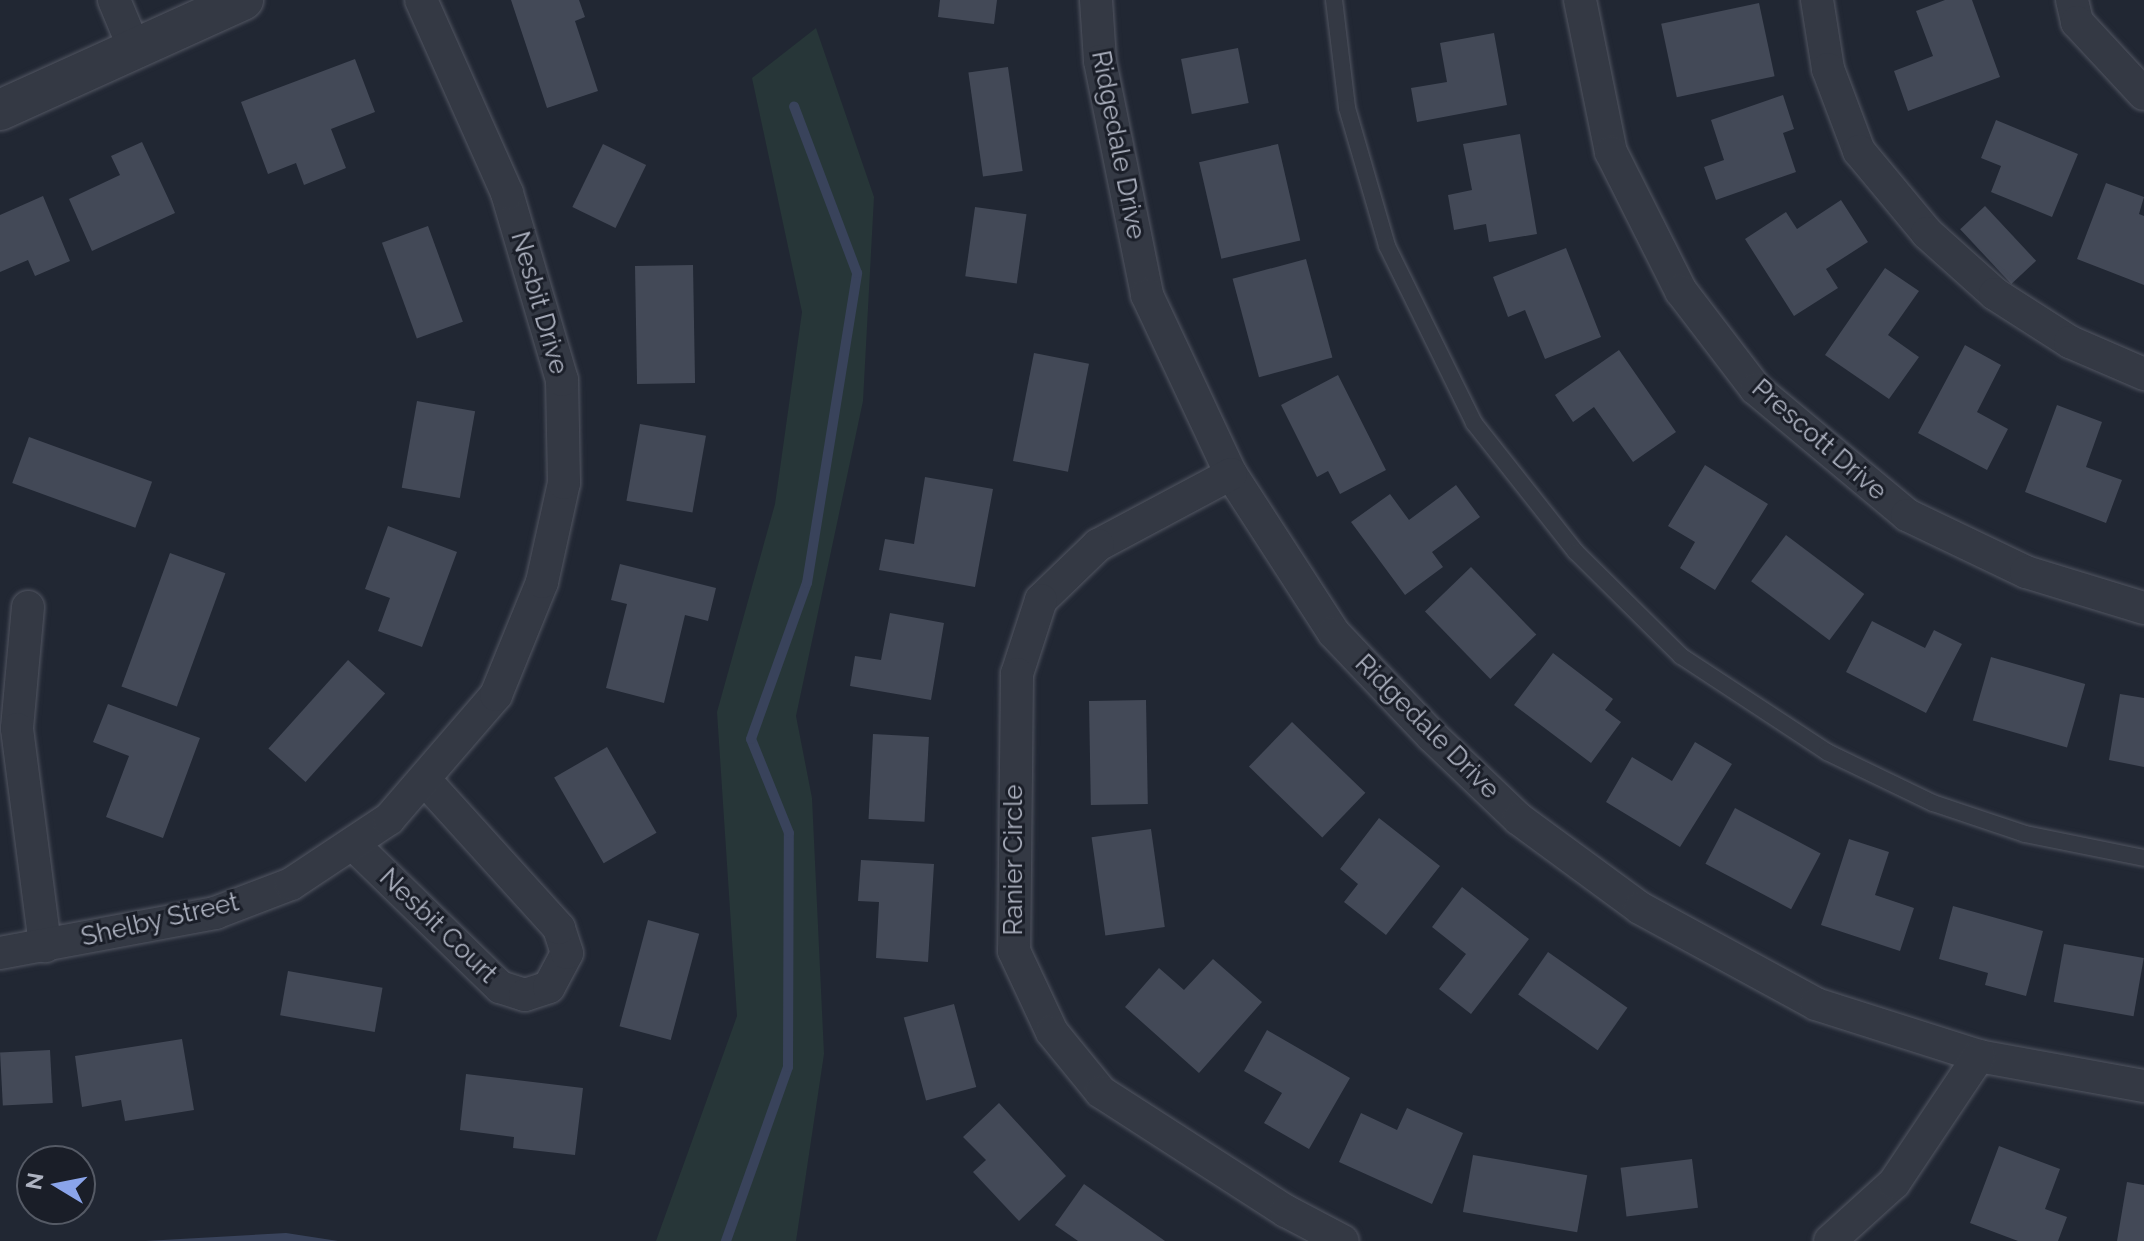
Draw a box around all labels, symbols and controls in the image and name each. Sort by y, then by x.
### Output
street label: Ridgedale Drive [1084,48,1152,242]
street label: Nesbit Drive [504,228,574,378]
street label: Prescott Drive [1745,373,1893,507]
street label: Ridgedale Drive [1348,648,1506,806]
street label: Ranier Circle [998,784,1030,936]
street label: Nesbit Court [373,862,503,990]
street label: Shelby Street [78,887,242,953]
north arrow [16,1145,96,1225]
text: N [20,1171,49,1192]

